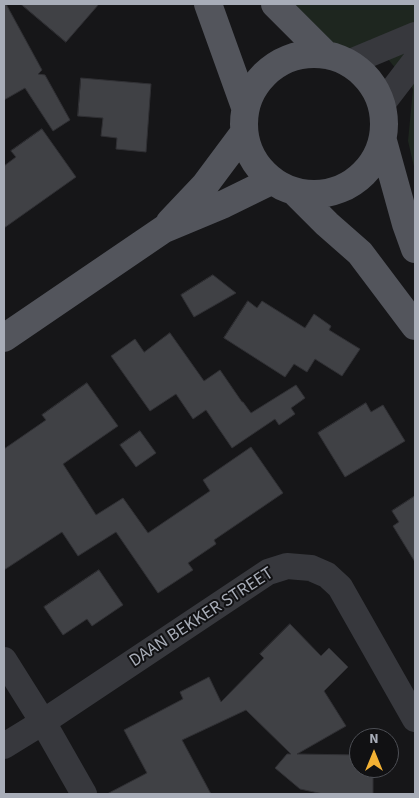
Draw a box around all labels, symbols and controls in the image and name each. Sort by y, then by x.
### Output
street label: DAAN BEKKER STREET [126,563,278,673]
north arrow [349,728,399,778]
text: N [369,729,379,749]

